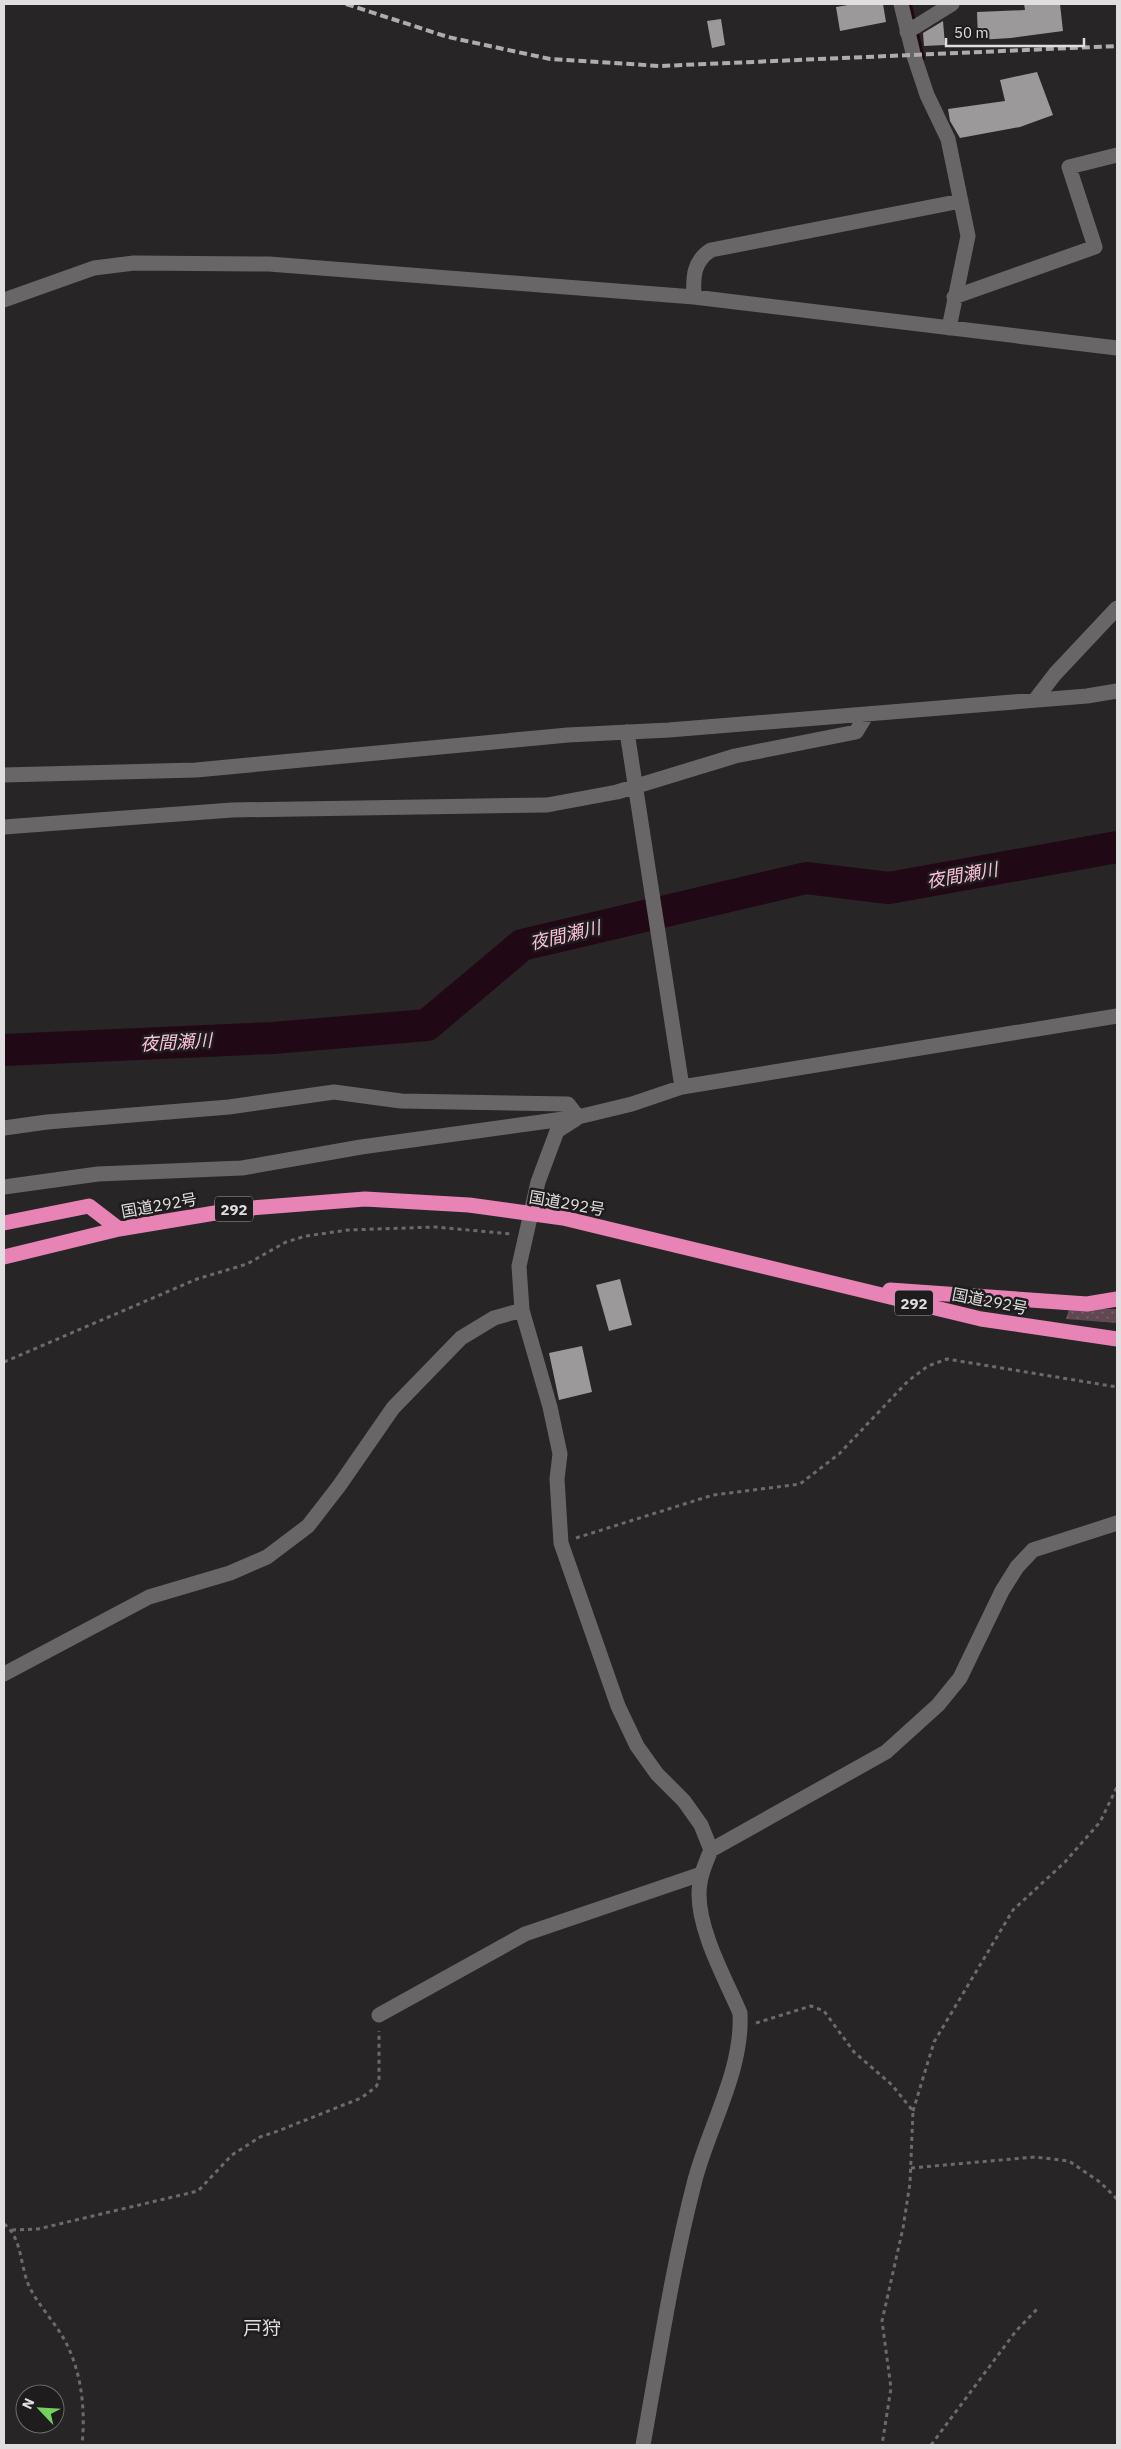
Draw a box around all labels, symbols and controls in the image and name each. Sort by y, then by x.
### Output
scale bar [946,15,1084,47]
text: 50 m [954,23,989,42]
water label: 夜間瀬川 [925,857,1001,893]
water label: 夜間瀬川 [527,915,605,954]
water label: 夜間瀬川 [139,1029,215,1055]
street label: 国道292号 [527,1186,607,1220]
street label: 国道292号 [119,1188,199,1222]
road number: 292 [215,1196,253,1222]
street label: 国道292号 [950,1284,1030,1318]
road number: 292 [895,1290,933,1316]
district label: 戸狩 [243,2316,281,2340]
north arrow [15,2384,65,2434]
text: N [18,2395,39,2412]

